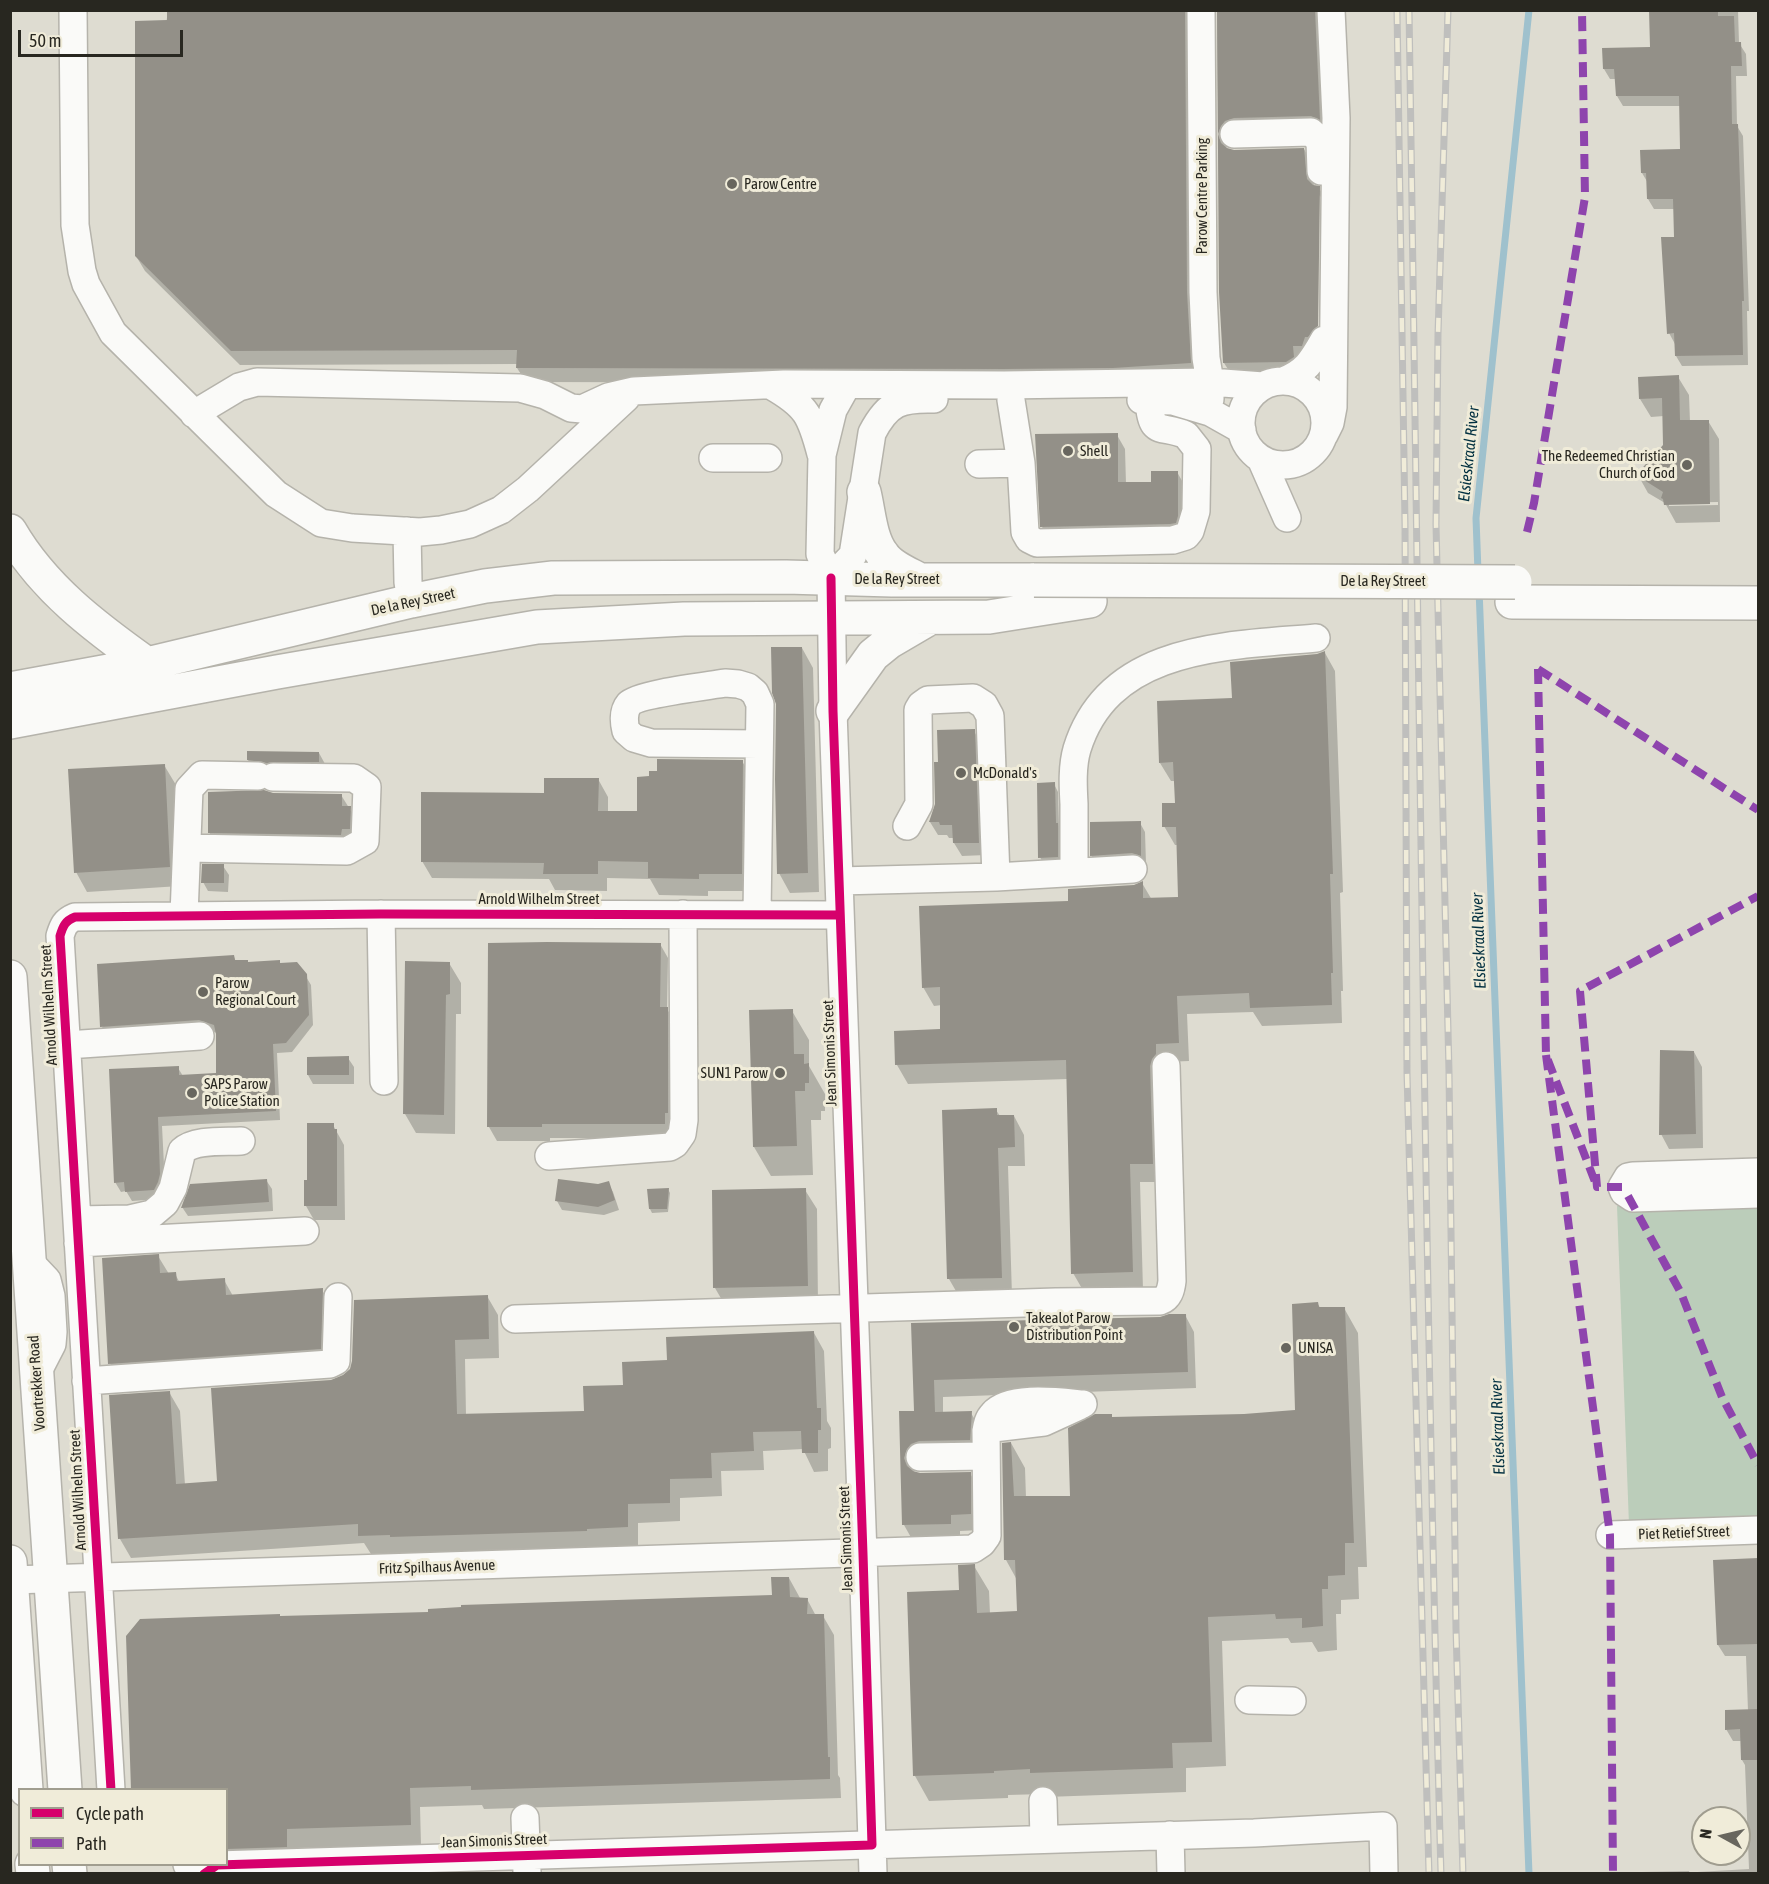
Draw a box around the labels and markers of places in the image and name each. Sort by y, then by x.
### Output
place label: Parow Centre [744,175,817,193]
marker: Parow Centre [725,177,739,191]
place label: Shell [1080,442,1108,460]
marker: Shell [1061,444,1075,458]
place label: The Redeemed Christian Church of God [1542,447,1675,482]
marker: The Redeemed Christian Church of God [1680,458,1694,472]
place label: McDonald's [973,764,1037,782]
marker: McDonald's [954,766,968,780]
place label: Parow Regional Court [215,974,296,1009]
marker: Parow Regional Court [196,985,210,999]
place label: SUN1 Parow [701,1064,768,1082]
marker: SUN1 Parow [773,1066,787,1080]
place label: SAPS Parow Police Station [204,1075,280,1110]
marker: SAPS Parow Police Station [185,1086,199,1100]
place label: Takealot Parow Distribution Point [1026,1309,1123,1344]
marker: Takealot Parow Distribution Point [1007,1320,1021,1334]
place label: UNISA [1298,1339,1333,1357]
marker: UNISA [1279,1341,1293,1355]

